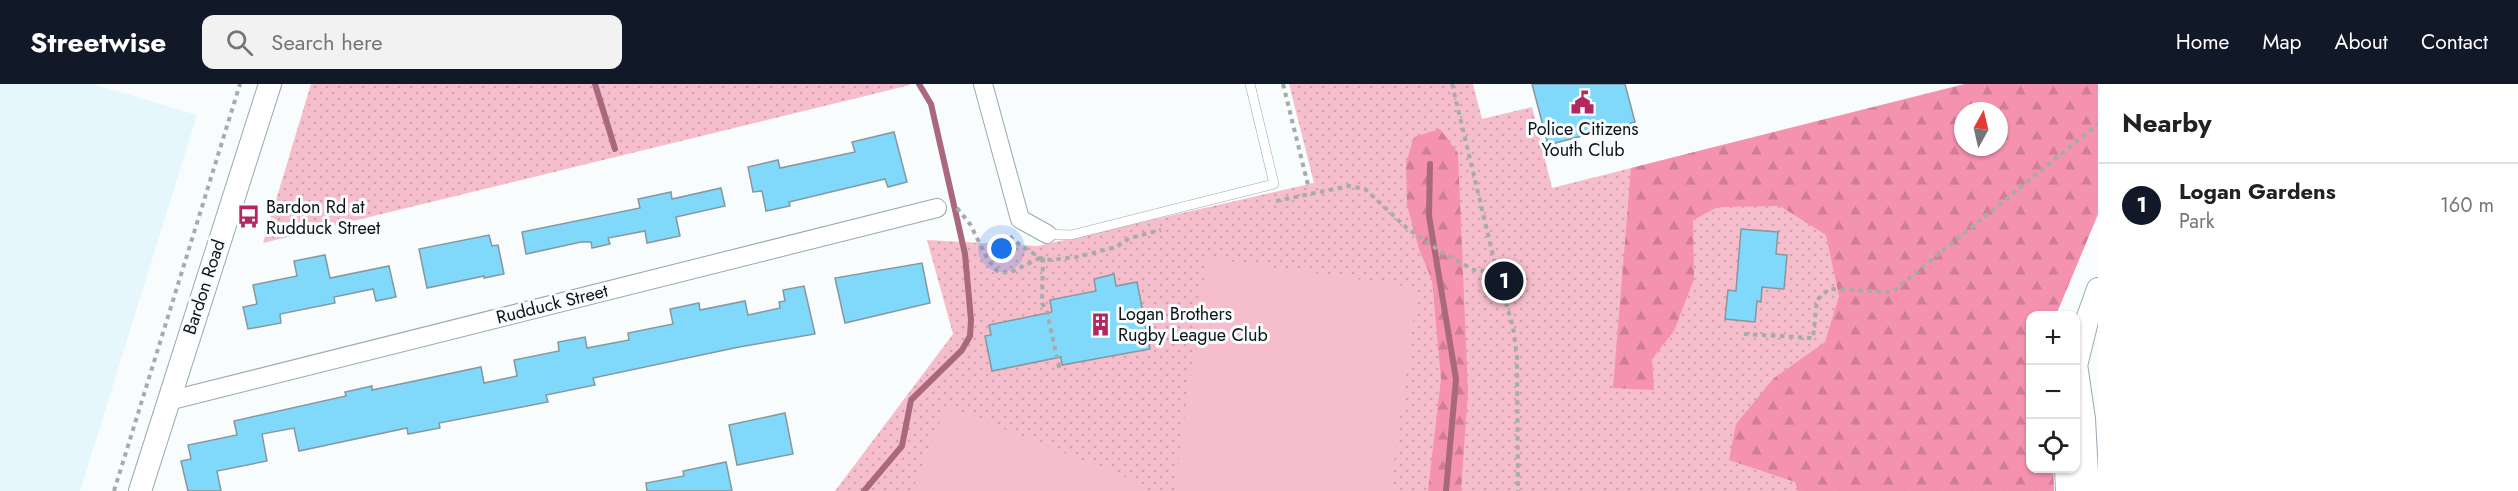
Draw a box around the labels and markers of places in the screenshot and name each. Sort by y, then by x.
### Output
public building icon: Police Citizens Youth Club [1570,90,1596,116]
place label: Police Citizens Youth Club [1527,116,1639,163]
place label: Bardon Rd at Rudduck Street [266,194,381,241]
bus stop icon: Bardon Rd at Rudduck Street [235,204,261,230]
pin: 1 [1484,258,1524,304]
place label: Logan Brothers Rugby League Club [1118,301,1268,348]
building icon: Logan Brothers Rugby League Club [1087,311,1113,337]

